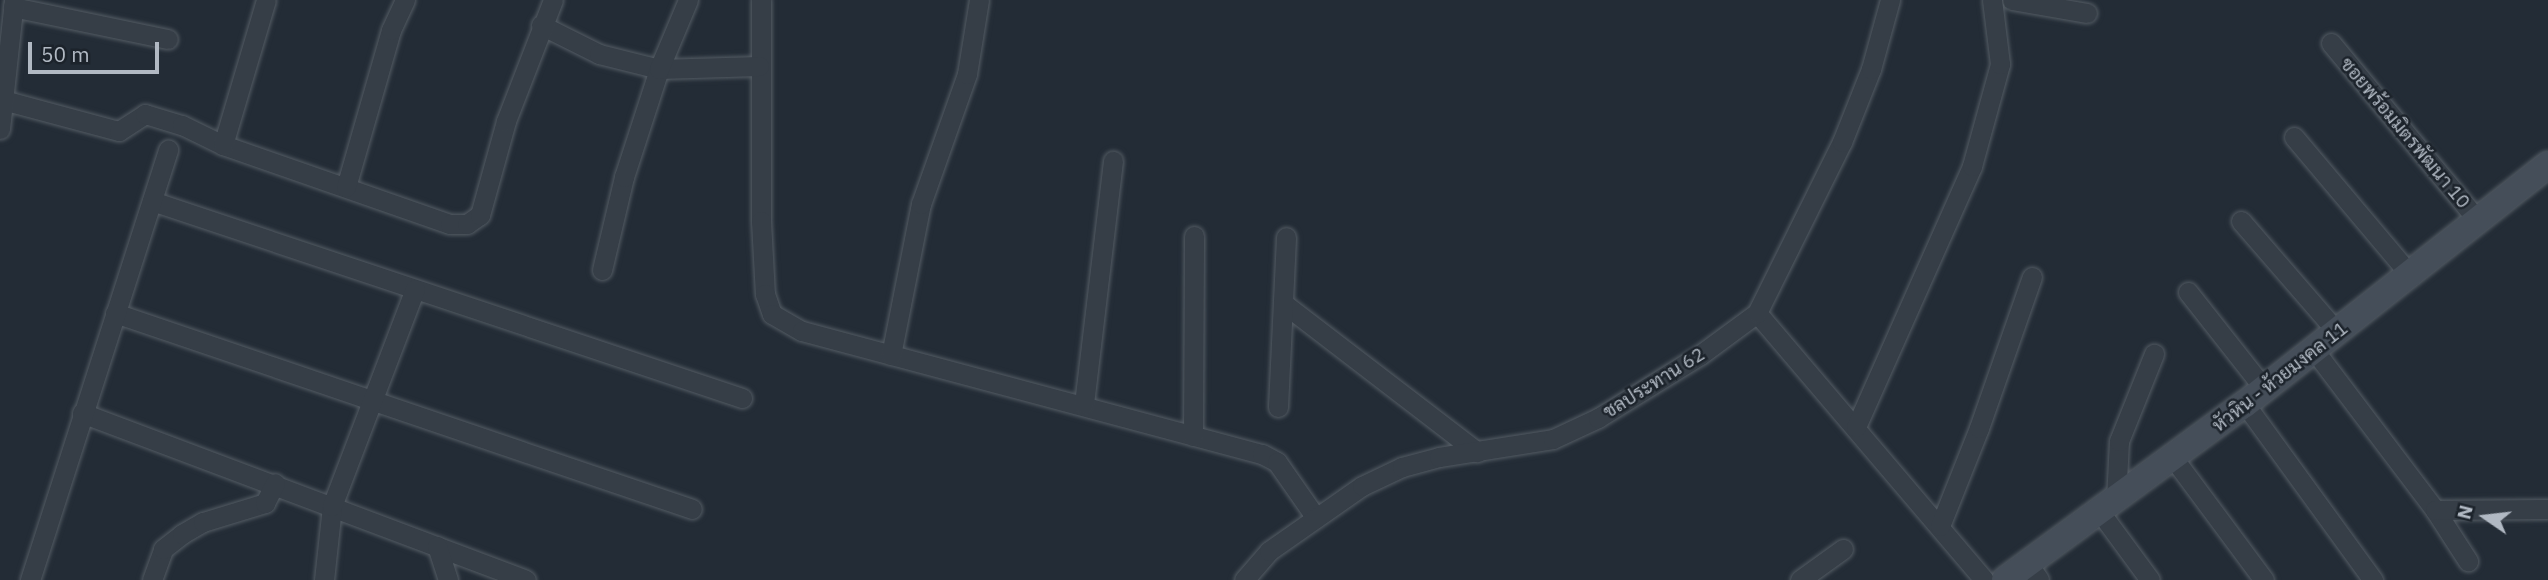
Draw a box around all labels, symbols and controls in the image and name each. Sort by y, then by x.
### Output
scale bar [32,28,163,72]
text: 50 m [41,40,90,68]
street label: ซอยพร้อมมิตรพัฒนา 10 [2335,53,2475,213]
street label: หัวหิน - ห้วยมงคล 11 [2208,317,2352,437]
street label: ชลประทาน 62 [1599,343,1709,423]
north arrow [2450,482,2520,552]
text: N [2451,502,2478,522]

